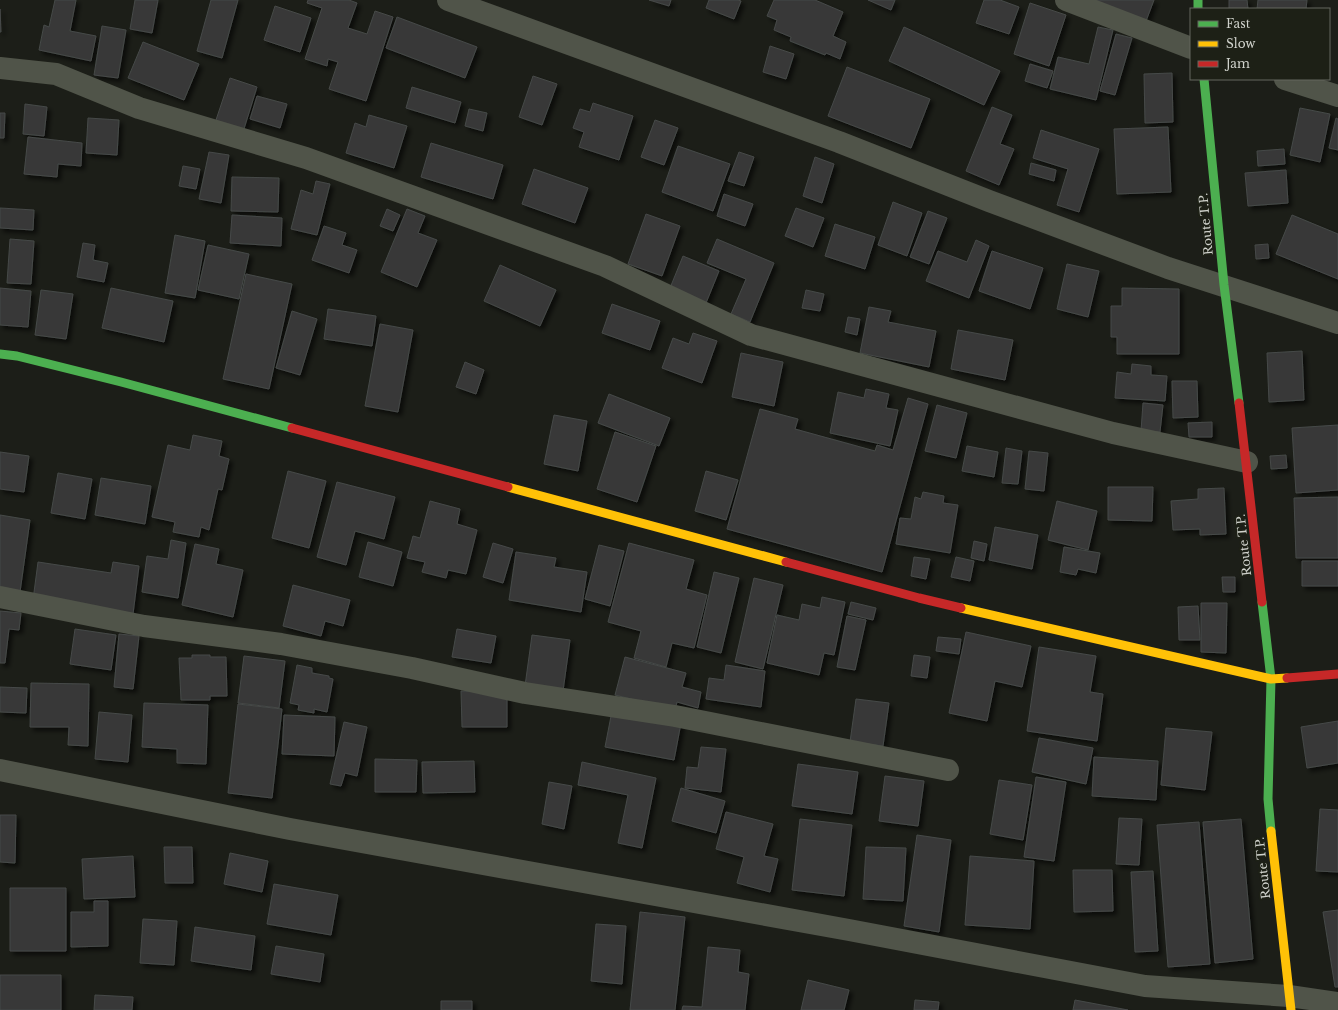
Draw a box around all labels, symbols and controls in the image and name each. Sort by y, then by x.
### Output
legend [1190,8,1330,80]
text: Fast [1226,16,1251,31]
text: Slow [1226,36,1256,51]
text: Jam [1224,56,1250,71]
street label: Route T.P. [1195,192,1216,256]
street label: Route T.P. [1233,513,1254,577]
street label: Route T.P. [1252,836,1273,900]

